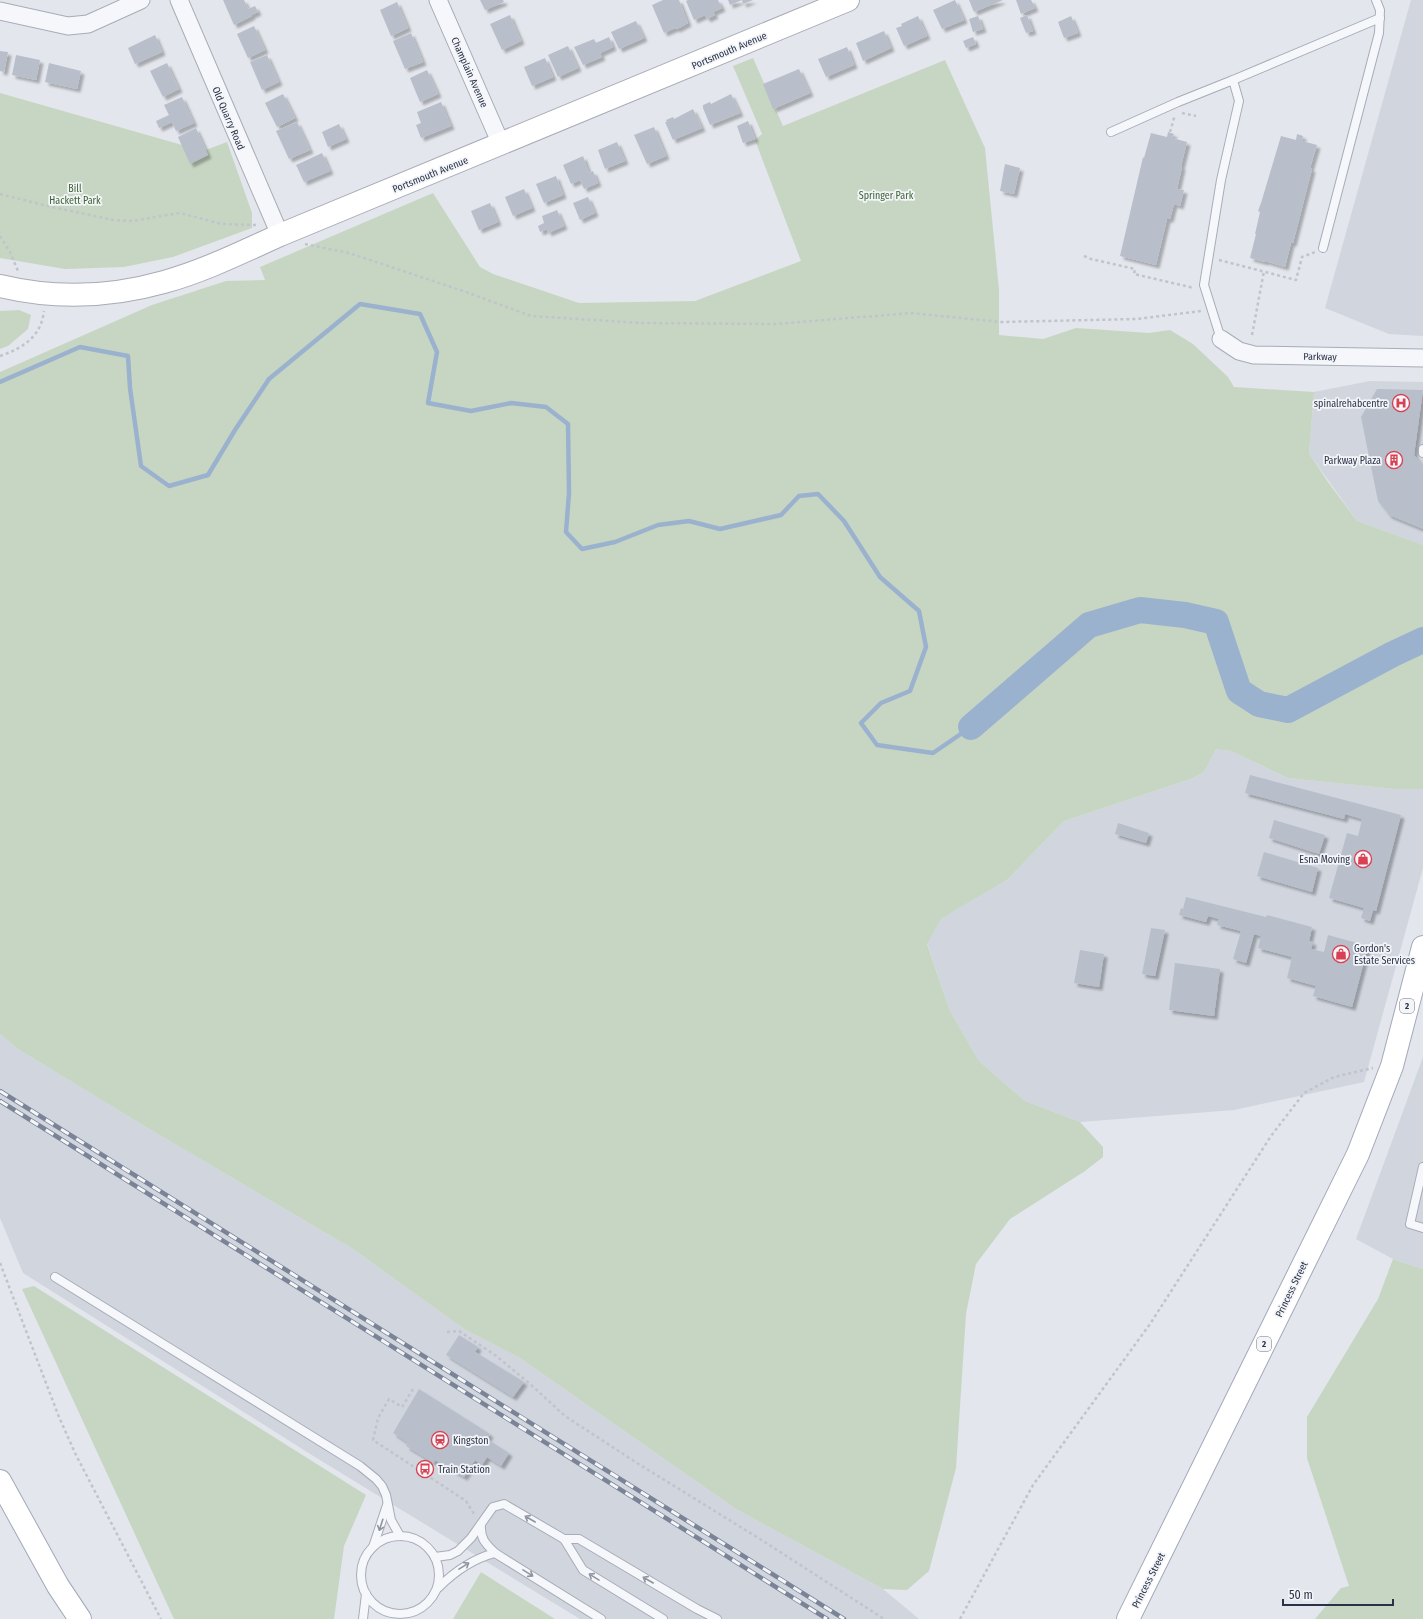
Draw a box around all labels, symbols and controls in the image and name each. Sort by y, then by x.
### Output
street label: Portsmouth Avenue [690,30,769,72]
street label: Champlain Avenue [448,35,490,110]
street label: Old Quarry Road [209,85,247,152]
street label: Portsmouth Avenue [391,154,470,196]
park label: Bill Hackett Park [49,183,101,207]
park label: Springer Park [859,190,914,202]
street label: Parkway [1303,351,1337,363]
hospital icon: spinalrehabcentre [1391,393,1411,413]
place label: spinalrehabcentre [1314,398,1388,410]
building icon: Parkway Plaza [1384,450,1404,470]
place label: Parkway Plaza [1324,455,1381,467]
shop icon: Esna Moving [1353,849,1373,869]
place label: Esna Moving [1299,854,1350,866]
place label: Gordon's Estate Services [1354,943,1415,967]
shop icon: Gordon's Estate Services [1331,944,1351,964]
road number: 2 [1400,999,1414,1013]
street label: Princess Street [1273,1259,1311,1319]
road number: 2 [1257,1337,1271,1351]
station icon: Kingston [430,1430,450,1450]
place label: Kingston [453,1435,489,1447]
bus stop icon: Train Station [415,1459,435,1479]
place label: Train Station [438,1464,490,1476]
one-way arrow [524,1515,536,1523]
one-way arrow [377,1519,384,1532]
street label: Princess Street [1130,1550,1168,1610]
one-way arrow [458,1562,469,1570]
one-way arrow [522,1570,534,1578]
one-way arrow [588,1572,600,1580]
one-way arrow [642,1575,654,1583]
scale bar [1283,1581,1393,1607]
text: 50 m [1289,1588,1313,1602]

